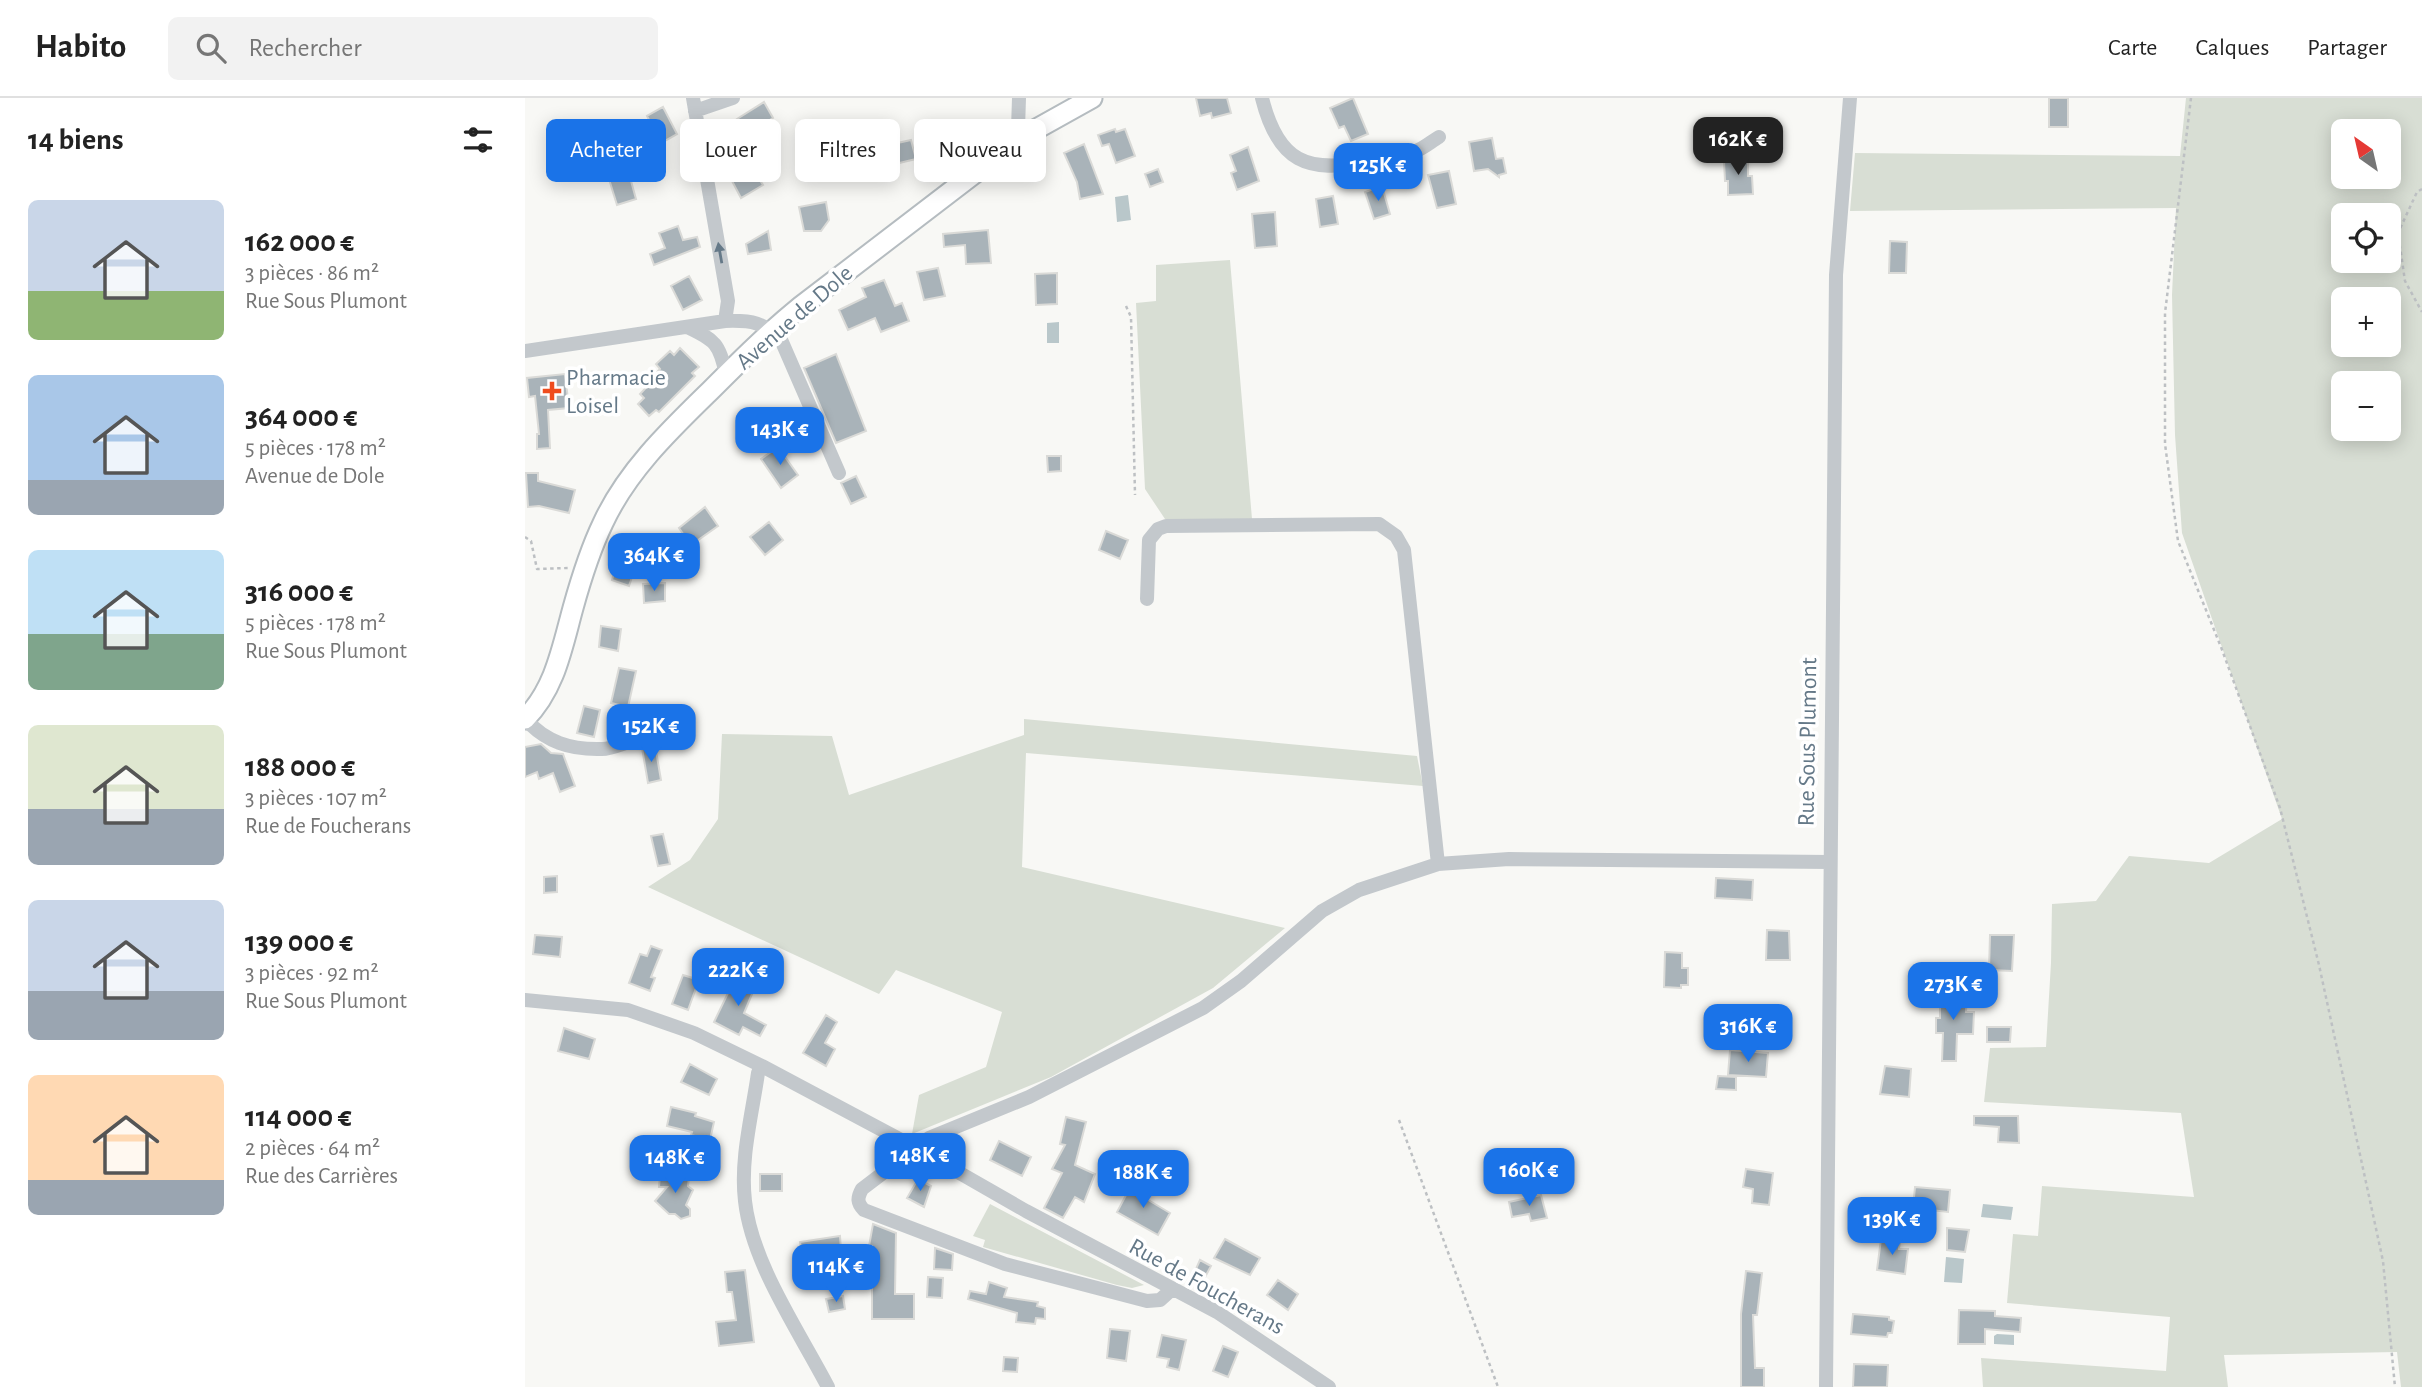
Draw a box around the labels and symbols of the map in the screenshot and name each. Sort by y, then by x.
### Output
pin: 162K € [1681,118,1795,177]
north arrow [2331,119,2401,189]
pin: 125K € [1321,144,1435,203]
one-way arrow [714,242,725,264]
street label: Avenue de Dole [732,261,857,375]
place label: Pharmacie Loisel [566,366,666,418]
marker: Pharmacie Loisel [544,383,560,399]
pin: 143K € [723,408,837,467]
pin: 364K € [597,533,711,593]
street label: Rue Sous Plumont [1795,657,1821,827]
pin: 152K € [594,704,708,764]
pin: 222K € [681,948,795,1008]
pin: 273K € [1896,962,2010,1022]
pin: 316K € [1691,1004,1805,1064]
pin: 148K € [863,1134,977,1193]
pin: 148K € [618,1136,732,1195]
pin: 160K € [1472,1148,1586,1208]
pin: 188K € [1086,1150,1200,1210]
pin: 139K € [1835,1198,1949,1257]
street label: Rue de Foucherans [1125,1234,1288,1339]
pin: 114K € [779,1244,893,1304]

